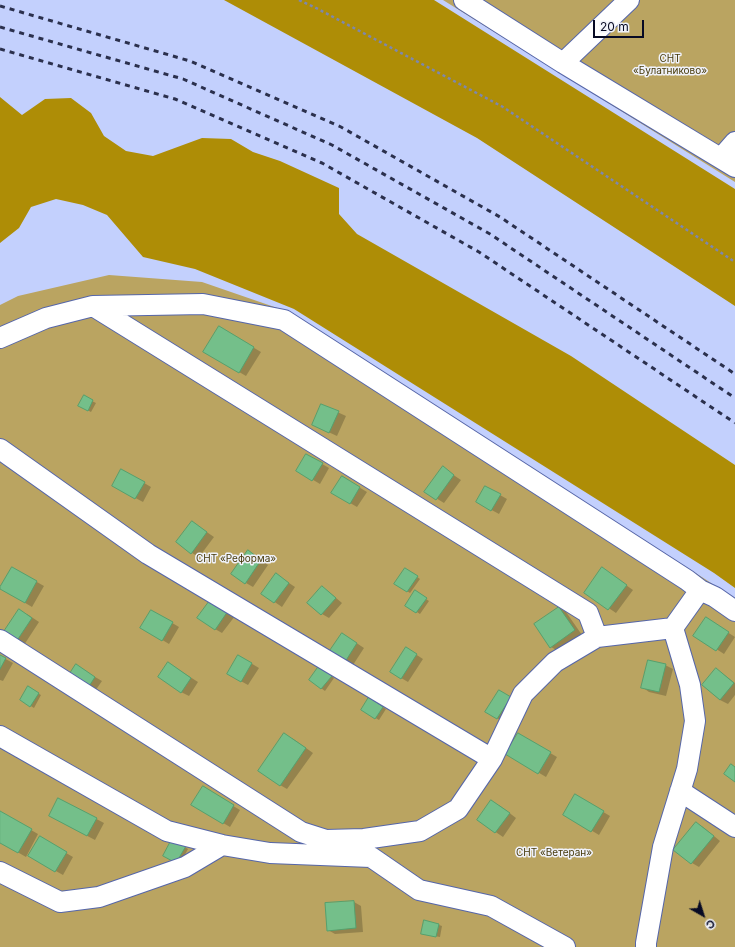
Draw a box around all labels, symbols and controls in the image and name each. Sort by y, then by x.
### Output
scale bar [595,12,646,38]
text: 20 m [600,19,629,34]
park label: СНТ «Булатниково» [633,53,707,76]
park label: СНТ «Реформа» [196,553,276,565]
park label: СНТ «Ветеран» [516,847,592,859]
north arrow [683,895,723,935]
text: С [703,916,718,932]

